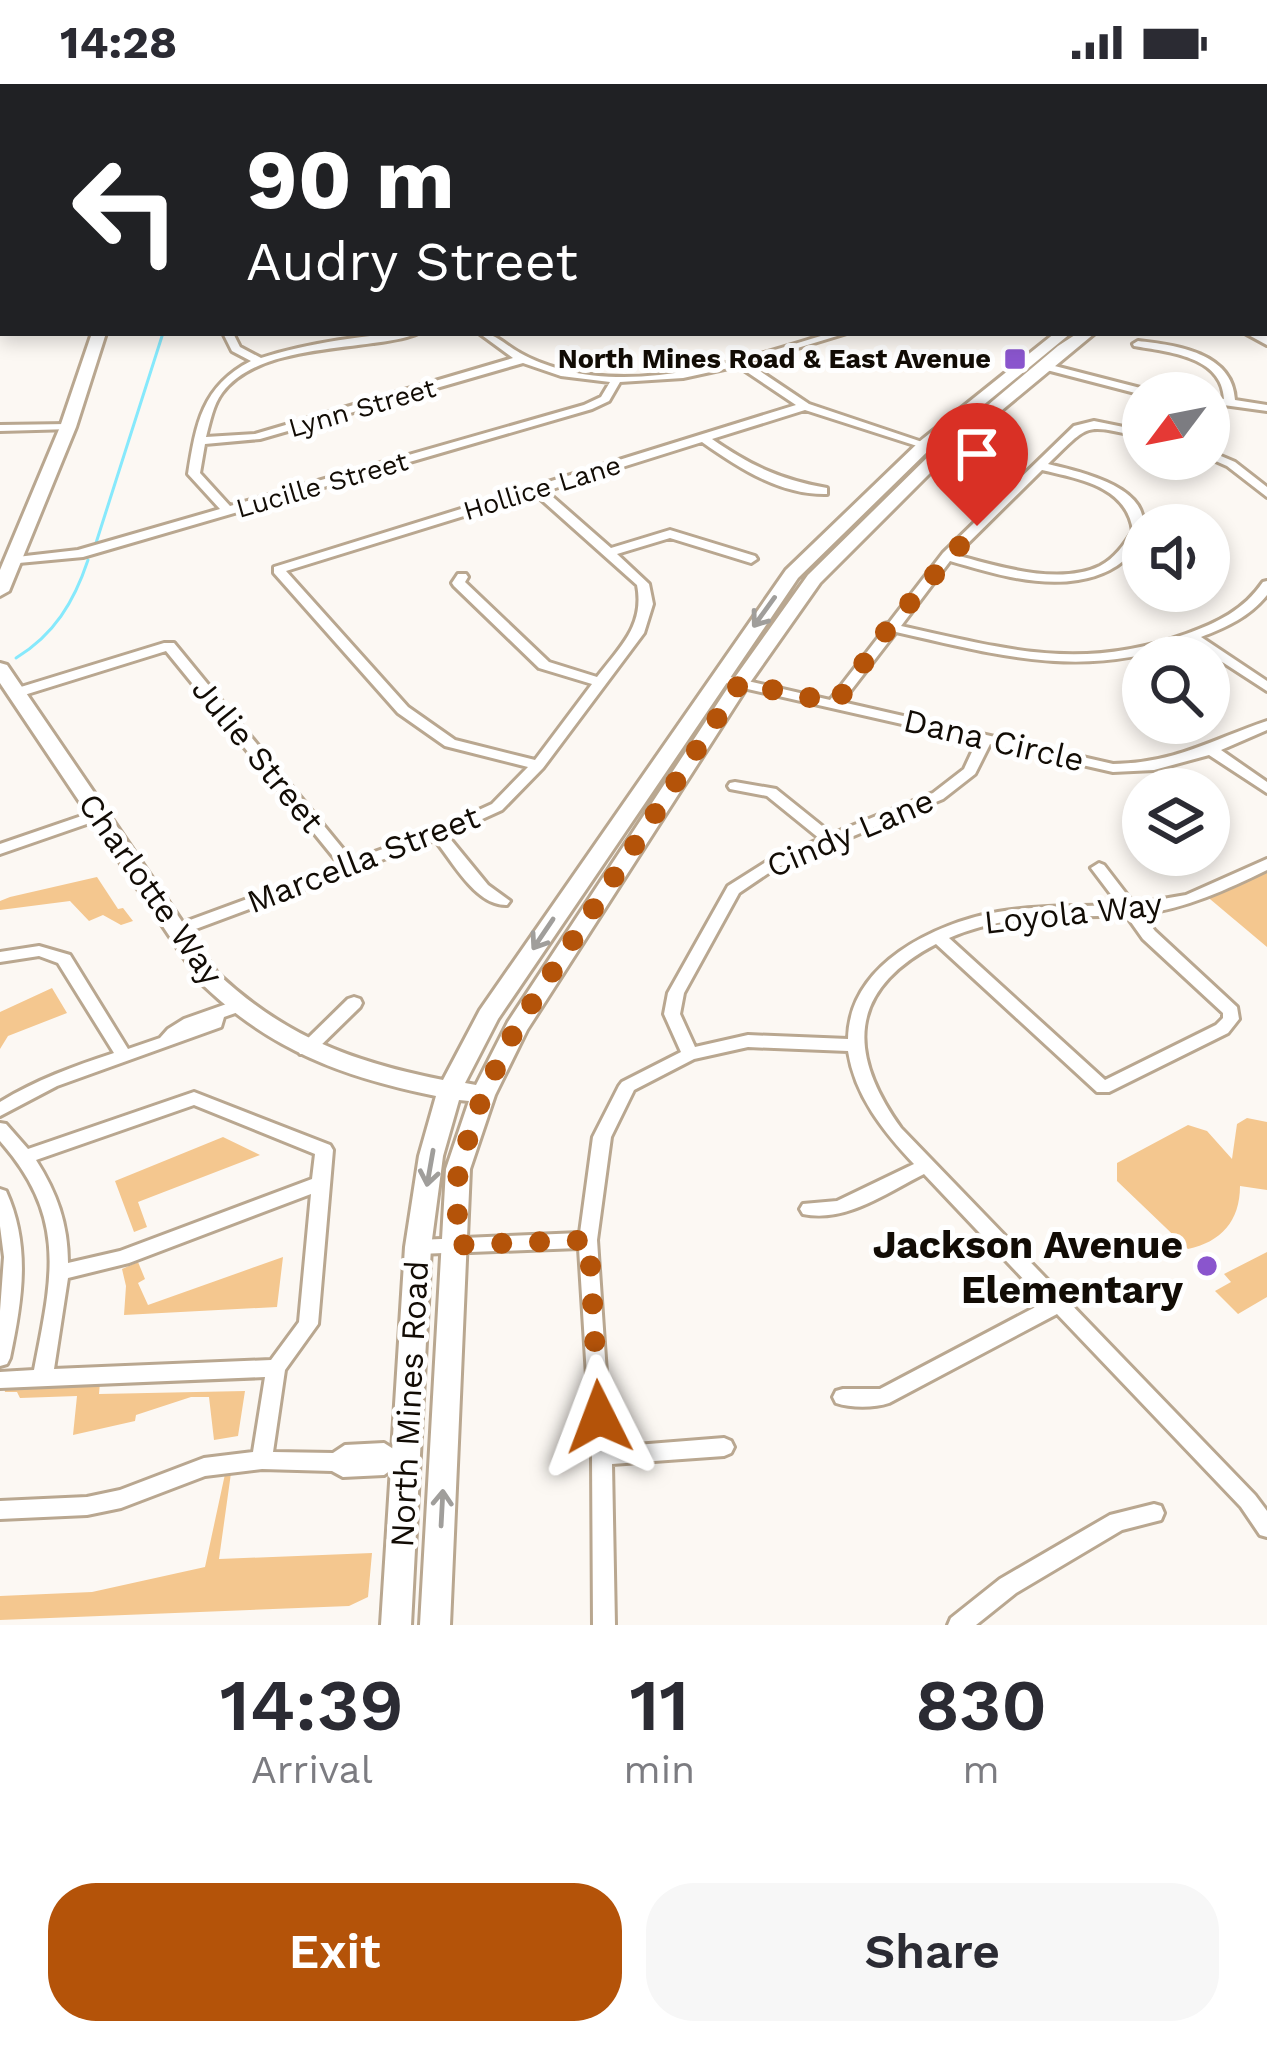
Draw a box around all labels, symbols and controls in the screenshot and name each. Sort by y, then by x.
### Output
text: 14:28 [60,16,177,69]
text: 90 m [246,130,455,228]
icon: left [48,132,204,288]
text: Audry Street [246,230,578,293]
place label: North Mines Road & East Avenue [558,343,991,375]
marker: North Mines Road & East Avenue [1002,346,1028,372]
street label: Lynn Street [285,372,439,444]
north arrow [1122,372,1230,480]
map controls [1122,372,1230,876]
pin [926,403,1028,526]
icon: arrive [944,421,1010,487]
street label: Lucille Street [232,445,412,525]
street label: Hollice Lane [459,449,625,527]
button: sound [1122,504,1230,612]
one-way arrow [752,595,778,628]
button: search [1122,636,1230,744]
street label: Julie Street [184,670,332,840]
street label: Dana Circle [900,700,1088,780]
button: layers [1122,768,1230,876]
street label: Cindy Lane [761,780,939,886]
street label: Charlotte Way [70,786,232,992]
street label: Marcella Street [241,797,485,921]
street label: Loyola Way [982,884,1164,942]
one-way arrow [531,916,556,950]
one-way arrow [417,1147,440,1186]
place label: Jackson Avenue Elementary [873,1222,1183,1312]
marker: Jackson Avenue Elementary [1194,1253,1220,1279]
street label: North Mines Road [382,1259,436,1549]
position arrow [536,1354,662,1480]
one-way arrow [431,1489,454,1528]
text: 14:39 [220,1663,404,1747]
text: 11 [629,1663,689,1747]
text: 830 [915,1663,1047,1747]
text: Arrival [251,1747,373,1792]
text: min [624,1747,695,1792]
text: m [963,1747,1000,1792]
button: Exit [48,1883,622,2021]
button: Share [646,1883,1219,2021]

